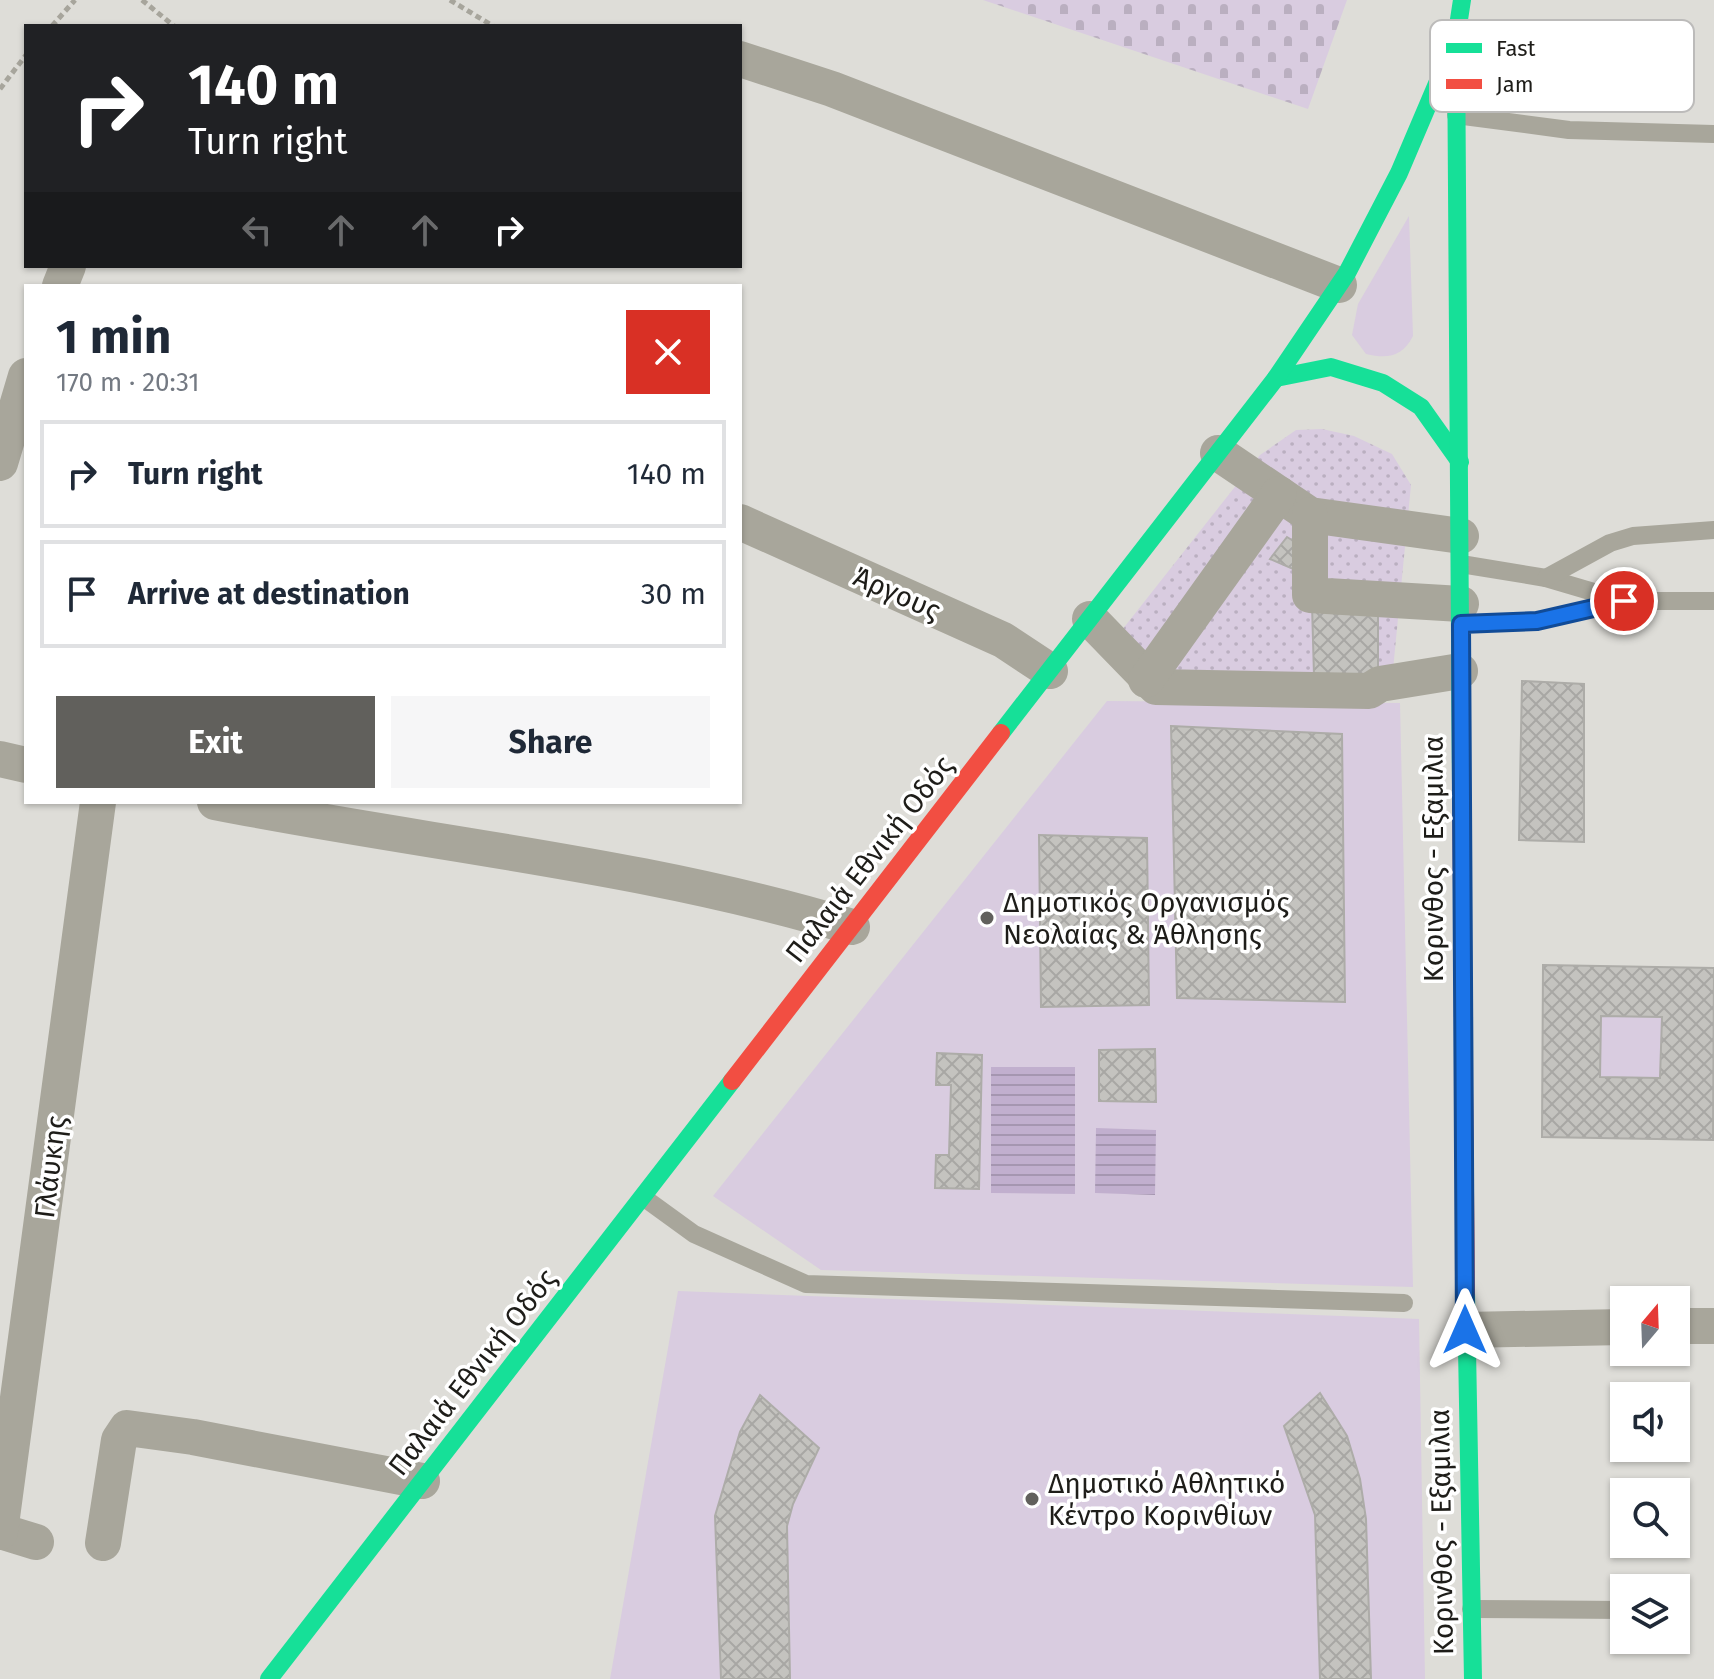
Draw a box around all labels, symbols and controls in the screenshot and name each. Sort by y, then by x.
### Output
legend [1430,20,1694,112]
text: Fast [1496,35,1536,62]
text: 140 m [188,52,339,119]
icon: right [56,56,160,160]
text: Jam [1496,71,1534,98]
text: Turn right [188,120,348,164]
icon: left [235,208,279,252]
icon: ahead [319,208,363,252]
icon: ahead [403,208,447,252]
icon: right [487,208,531,252]
text: 1 min [56,308,171,366]
button: close [626,310,710,394]
text: 170 m · 20:31 [56,367,200,398]
icon: right [60,452,104,496]
text: Turn right [128,456,263,492]
text: 140 m [627,456,706,492]
street label: Άργους [848,560,945,627]
pin [1590,567,1658,635]
icon: arrive [60,572,104,616]
text: Arrive at destination [128,576,410,612]
text: 30 m [641,576,706,612]
icon: arrive [1602,579,1646,623]
button: Exit [56,696,375,788]
button: Share [391,696,710,788]
street label: Κορινθος - Εξαμιλια [1417,736,1450,982]
street label: Παλαιά Εθνική Οδός [778,749,960,969]
place label: Δημοτικός Οργανισμός Νεολαίας & Άθλησης [1003,886,1289,951]
marker: Δημοτικός Οργανισμός Νεολαίας & Άθλησης [978,909,996,927]
street label: Γλάυκης [28,1114,73,1220]
street label: Παλαιά Εθνική Οδός [381,1262,563,1482]
north arrow [1610,1286,1690,1366]
map controls [1610,1286,1690,1654]
position arrow [1423,1288,1507,1372]
button: sound [1610,1382,1690,1462]
street label: Κορινθος - Εξαμιλια [1423,1408,1460,1656]
place label: Δημοτικό Αθλητικό Κέντρο Κορινθίων [1048,1467,1285,1532]
button: search [1610,1478,1690,1558]
marker: Δημοτικό Αθλητικό Κέντρο Κορινθίων [1023,1490,1041,1508]
button: layers [1610,1574,1690,1654]

